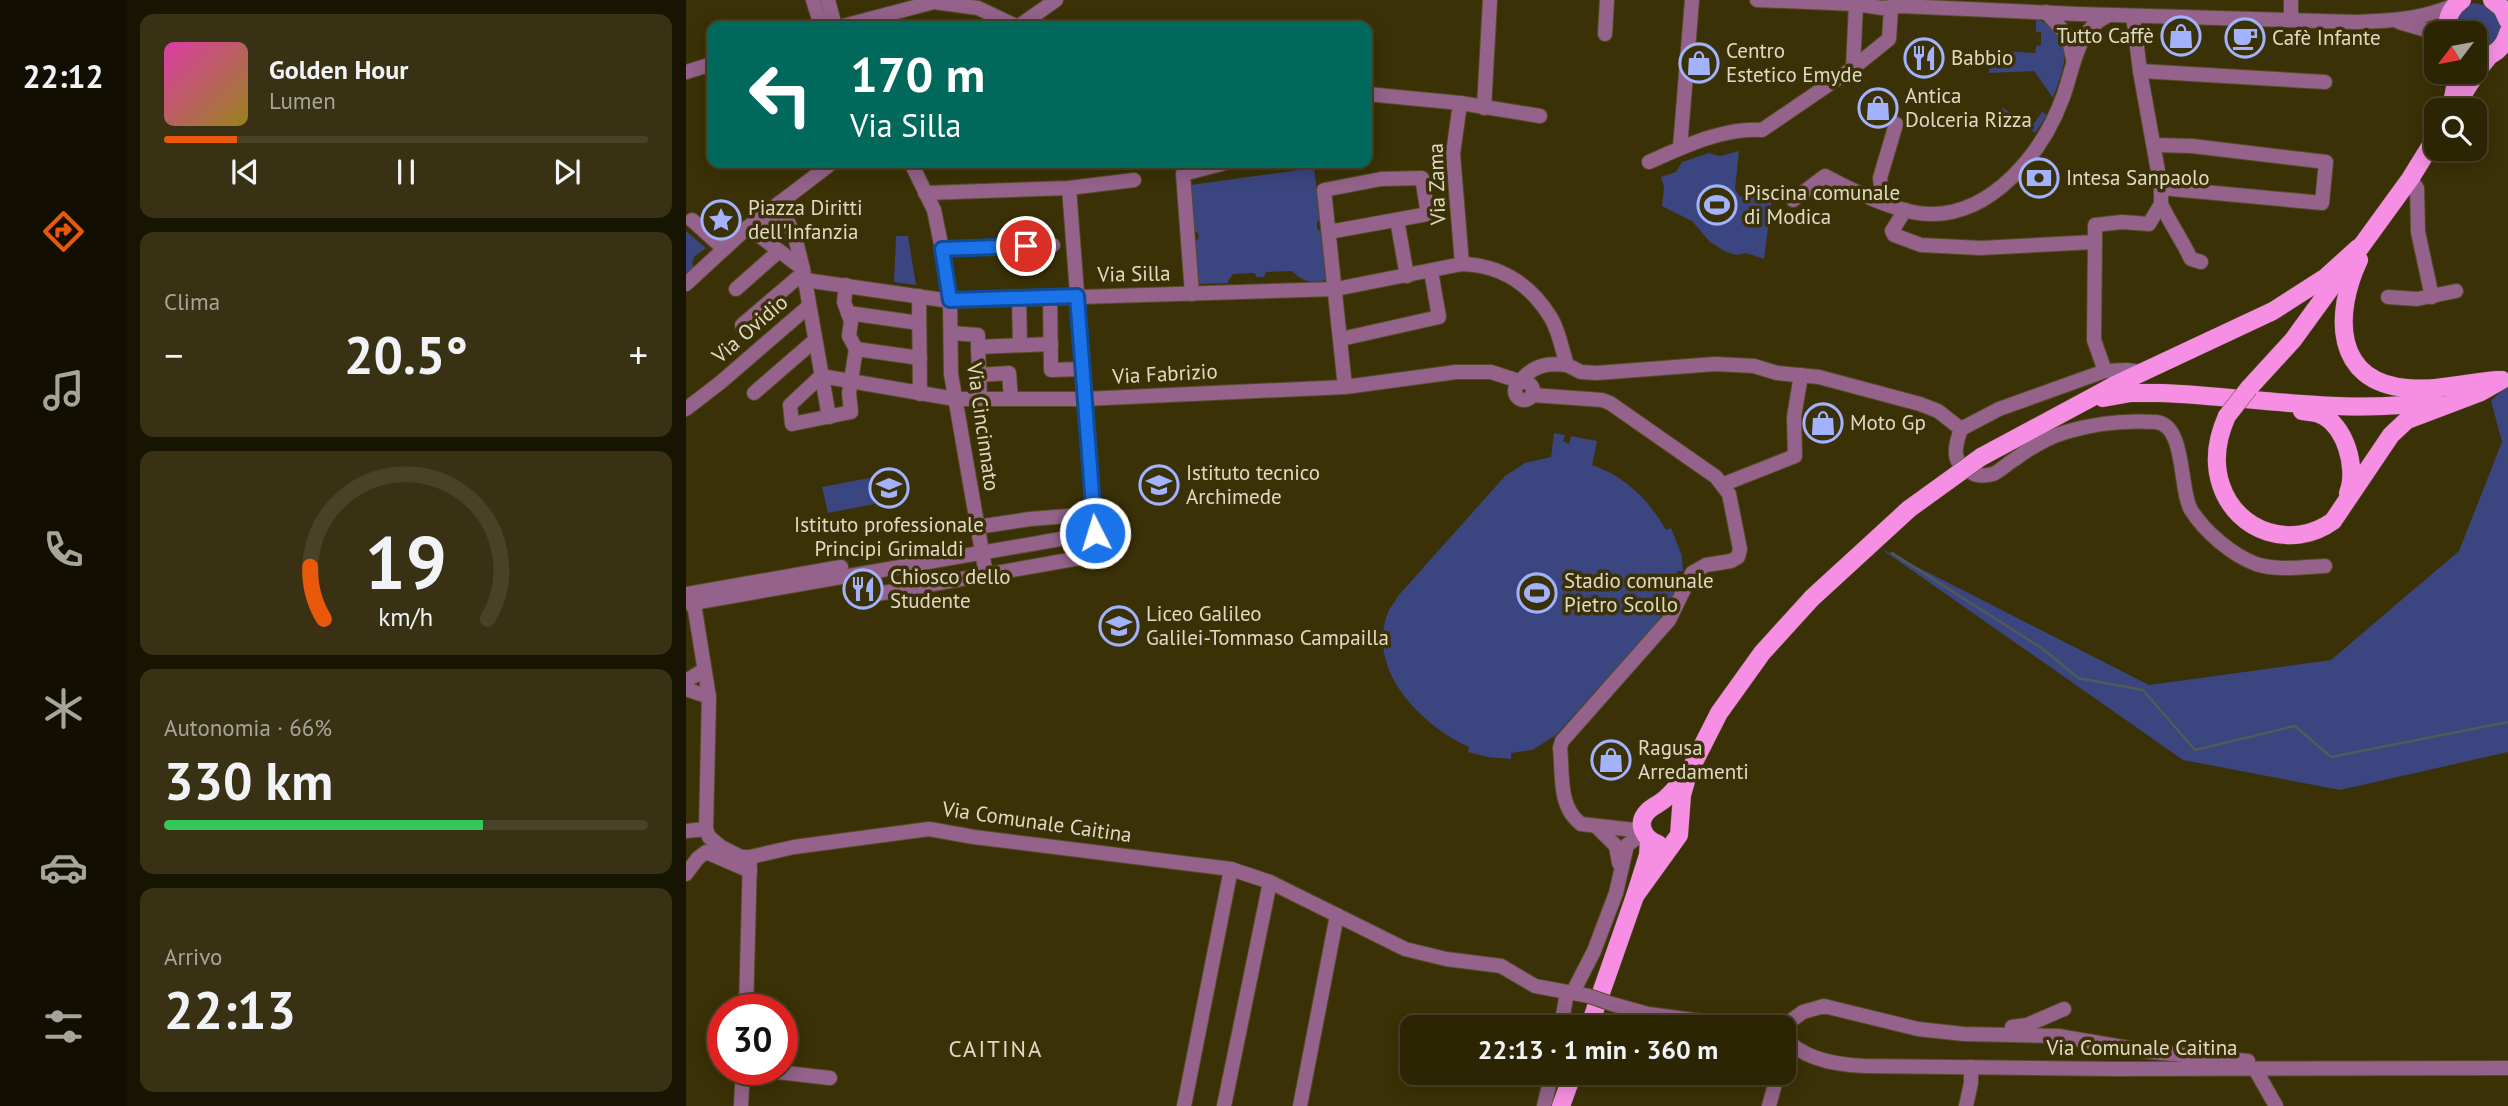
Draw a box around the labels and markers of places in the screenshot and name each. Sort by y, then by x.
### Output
shop icon: Tutto Caffè [2160,15,2202,57]
cafe icon: Cafè Infante [2224,17,2266,59]
place label: Tutto Caffè [2056,22,2154,49]
place label: Cafè Infante [2272,24,2381,51]
place label: Centro Estetico Emyde [1726,37,1862,88]
restaurant icon: Babbio [1903,37,1945,79]
shop icon: Centro Estetico Emyde [1678,42,1720,84]
place label: Babbio [1951,44,2013,71]
place label: Antica Dolceria Rizza [1905,82,2032,133]
shop icon: Antica Dolceria Rizza [1857,87,1899,129]
bank icon: Intesa Sanpaolo [2018,157,2060,199]
place label: Intesa Sanpaolo [2066,164,2210,191]
place label: Piscina comunale di Modica [1744,179,1900,230]
sports icon: Piscina comunale di Modica [1696,184,1738,226]
place label: Piazza Diritti dell'Infanzia [748,194,863,245]
place icon: Piazza Diritti dell'Infanzia [700,199,742,241]
pin [996,216,1056,276]
shop icon: Moto Gp [1802,402,1844,444]
place label: Moto Gp [1850,409,1926,436]
place label: Istituto tecnico Archimede [1186,459,1320,510]
school or university icon: Istituto tecnico Archimede [1138,464,1180,506]
school or university icon: Istituto professionale Principi Grimaldi [868,467,910,509]
place label: Istituto professionale Principi Grimaldi [794,511,984,562]
place label: Chiosco dello Studente [890,563,1011,614]
place label: Stadio comunale Pietro Scollo [1564,567,1714,618]
restaurant icon: Chiosco dello Studente [842,568,884,610]
sports icon: Stadio comunale Pietro Scollo [1516,572,1558,614]
place label: Liceo Galileo Galilei-Tommaso Campailla [1146,600,1389,651]
school or university icon: Liceo Galileo Galilei-Tommaso Campailla [1098,605,1140,647]
place label: Ragusa Arredamenti [1638,734,1749,785]
shop icon: Ragusa Arredamenti [1590,739,1632,781]

